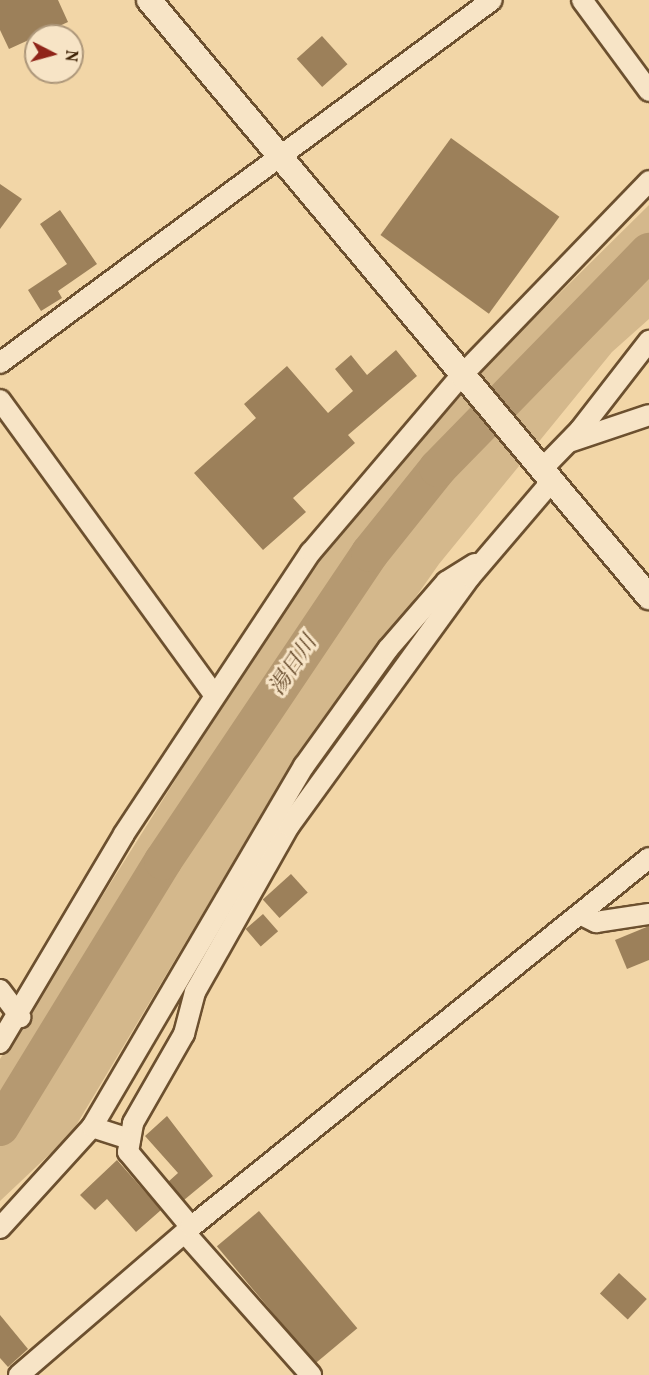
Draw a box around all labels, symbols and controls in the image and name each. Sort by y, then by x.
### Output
north arrow [24,24,84,84]
text: N [58,49,81,63]
water label: 湯日川 [265,631,323,701]

